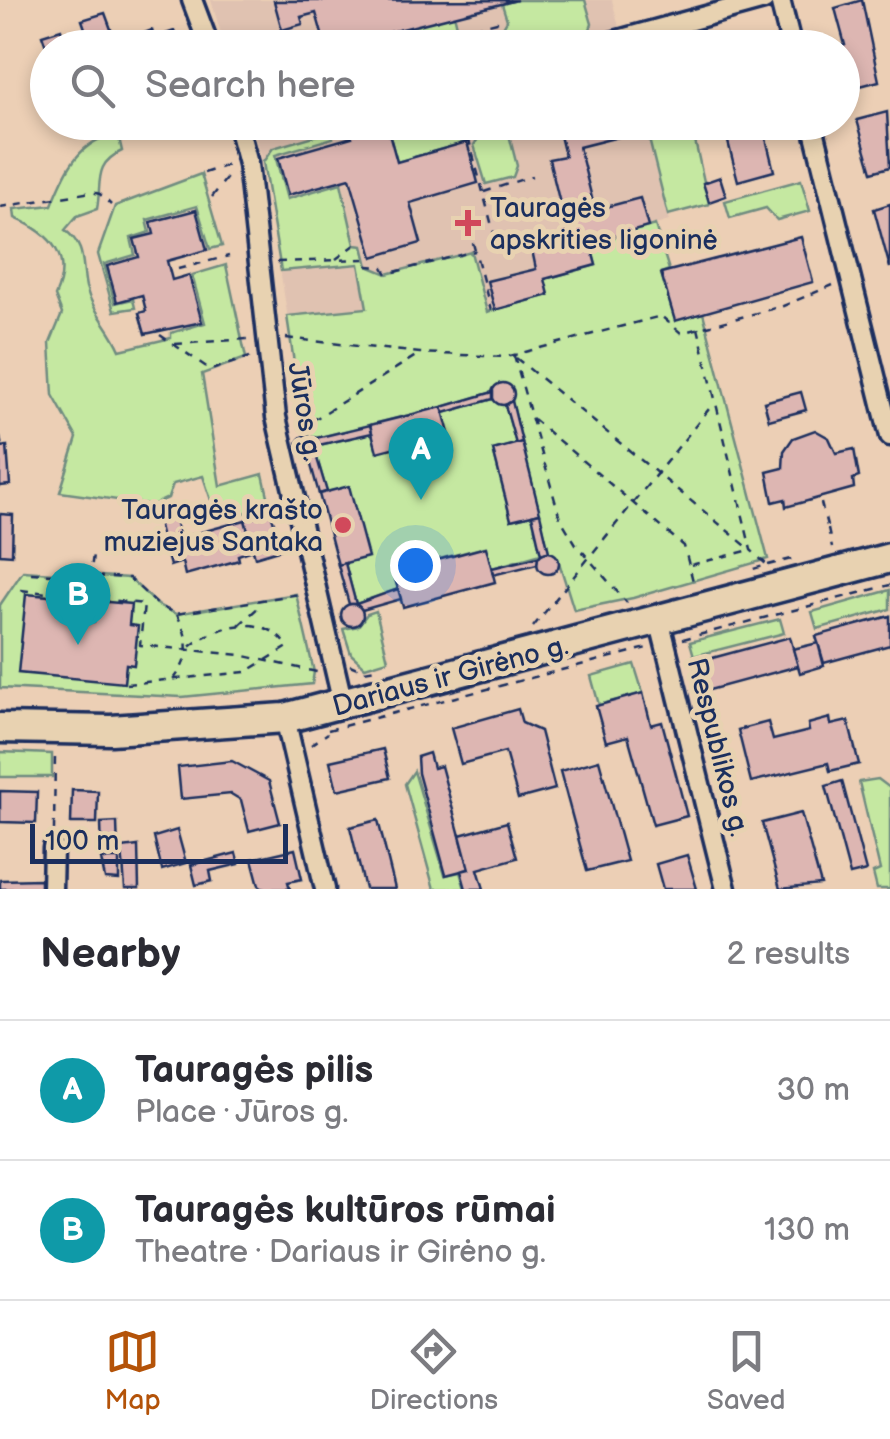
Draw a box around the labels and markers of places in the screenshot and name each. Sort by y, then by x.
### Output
place label: Tauragės apskrities ligoninė [490,192,718,257]
marker: Tauragės apskrities ligoninė [455,210,481,236]
pin: A [388,418,454,500]
place label: Tauragės krašto muziejus Santaka [103,494,323,559]
marker: Tauragės krašto muziejus Santaka [332,514,354,536]
pin: B [46,562,110,645]

